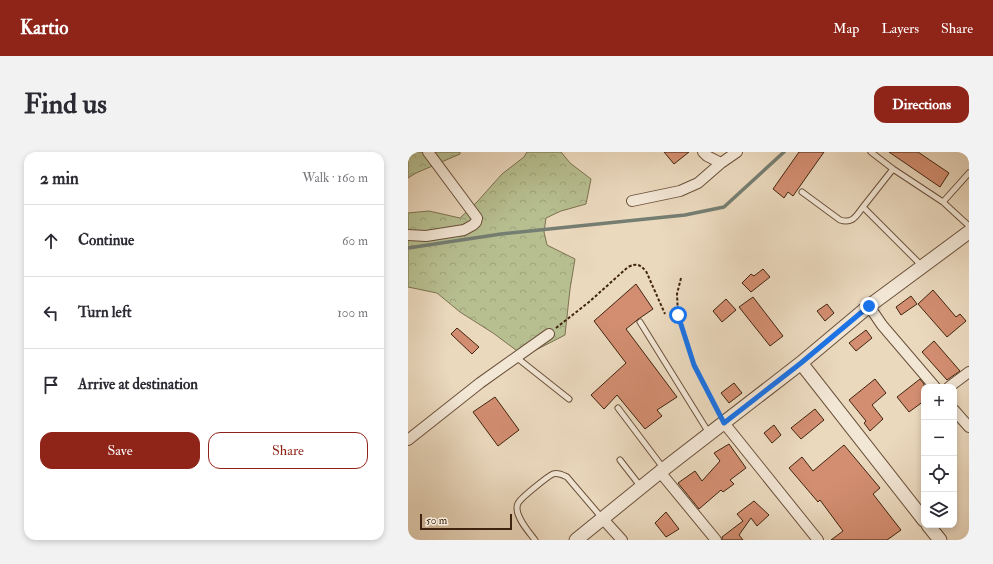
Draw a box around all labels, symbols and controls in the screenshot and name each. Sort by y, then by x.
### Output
text: Kartio [20,16,68,40]
text: Map [833,20,859,37]
text: Layers [881,20,919,37]
text: Share [941,20,973,37]
button: Directions [874,86,969,123]
text: Find us [24,87,107,122]
text: 2 min [40,168,79,189]
text: Walk · 160 m [302,170,368,186]
icon: ahead [40,230,62,252]
text: Continue [78,231,134,250]
text: 60 m [342,233,368,249]
route end [860,297,878,315]
icon: left [40,302,62,324]
text: Turn left [78,303,132,322]
text: 100 m [337,305,368,321]
route start [669,306,687,324]
icon: arrive [40,374,62,396]
text: Arrive at destination [78,375,198,394]
map controls [921,384,957,528]
button: + [921,384,957,420]
button: − [921,420,957,456]
button: Save [40,432,200,469]
button: Share [208,432,368,469]
button: locate [921,456,957,492]
button: layers [921,492,957,528]
scale bar [420,512,512,531]
text: 50 m [426,514,447,527]

